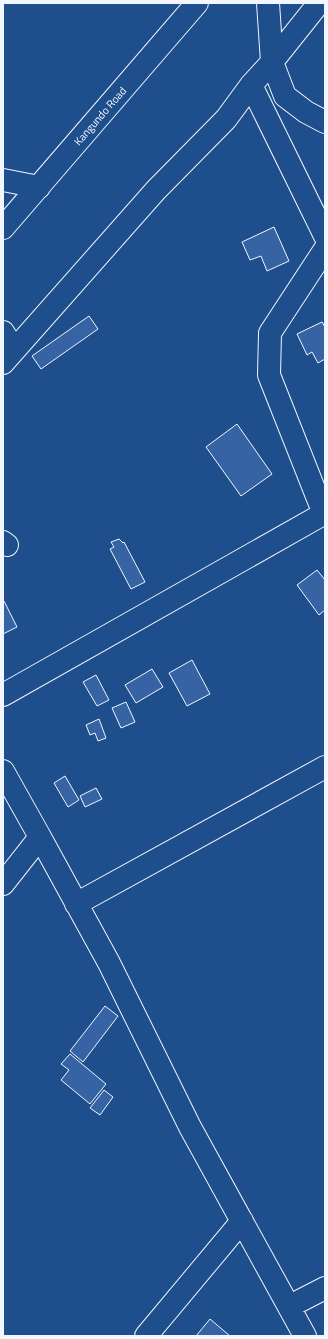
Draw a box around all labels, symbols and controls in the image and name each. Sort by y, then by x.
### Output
street label: Kangundo Road [70,83,130,149]

